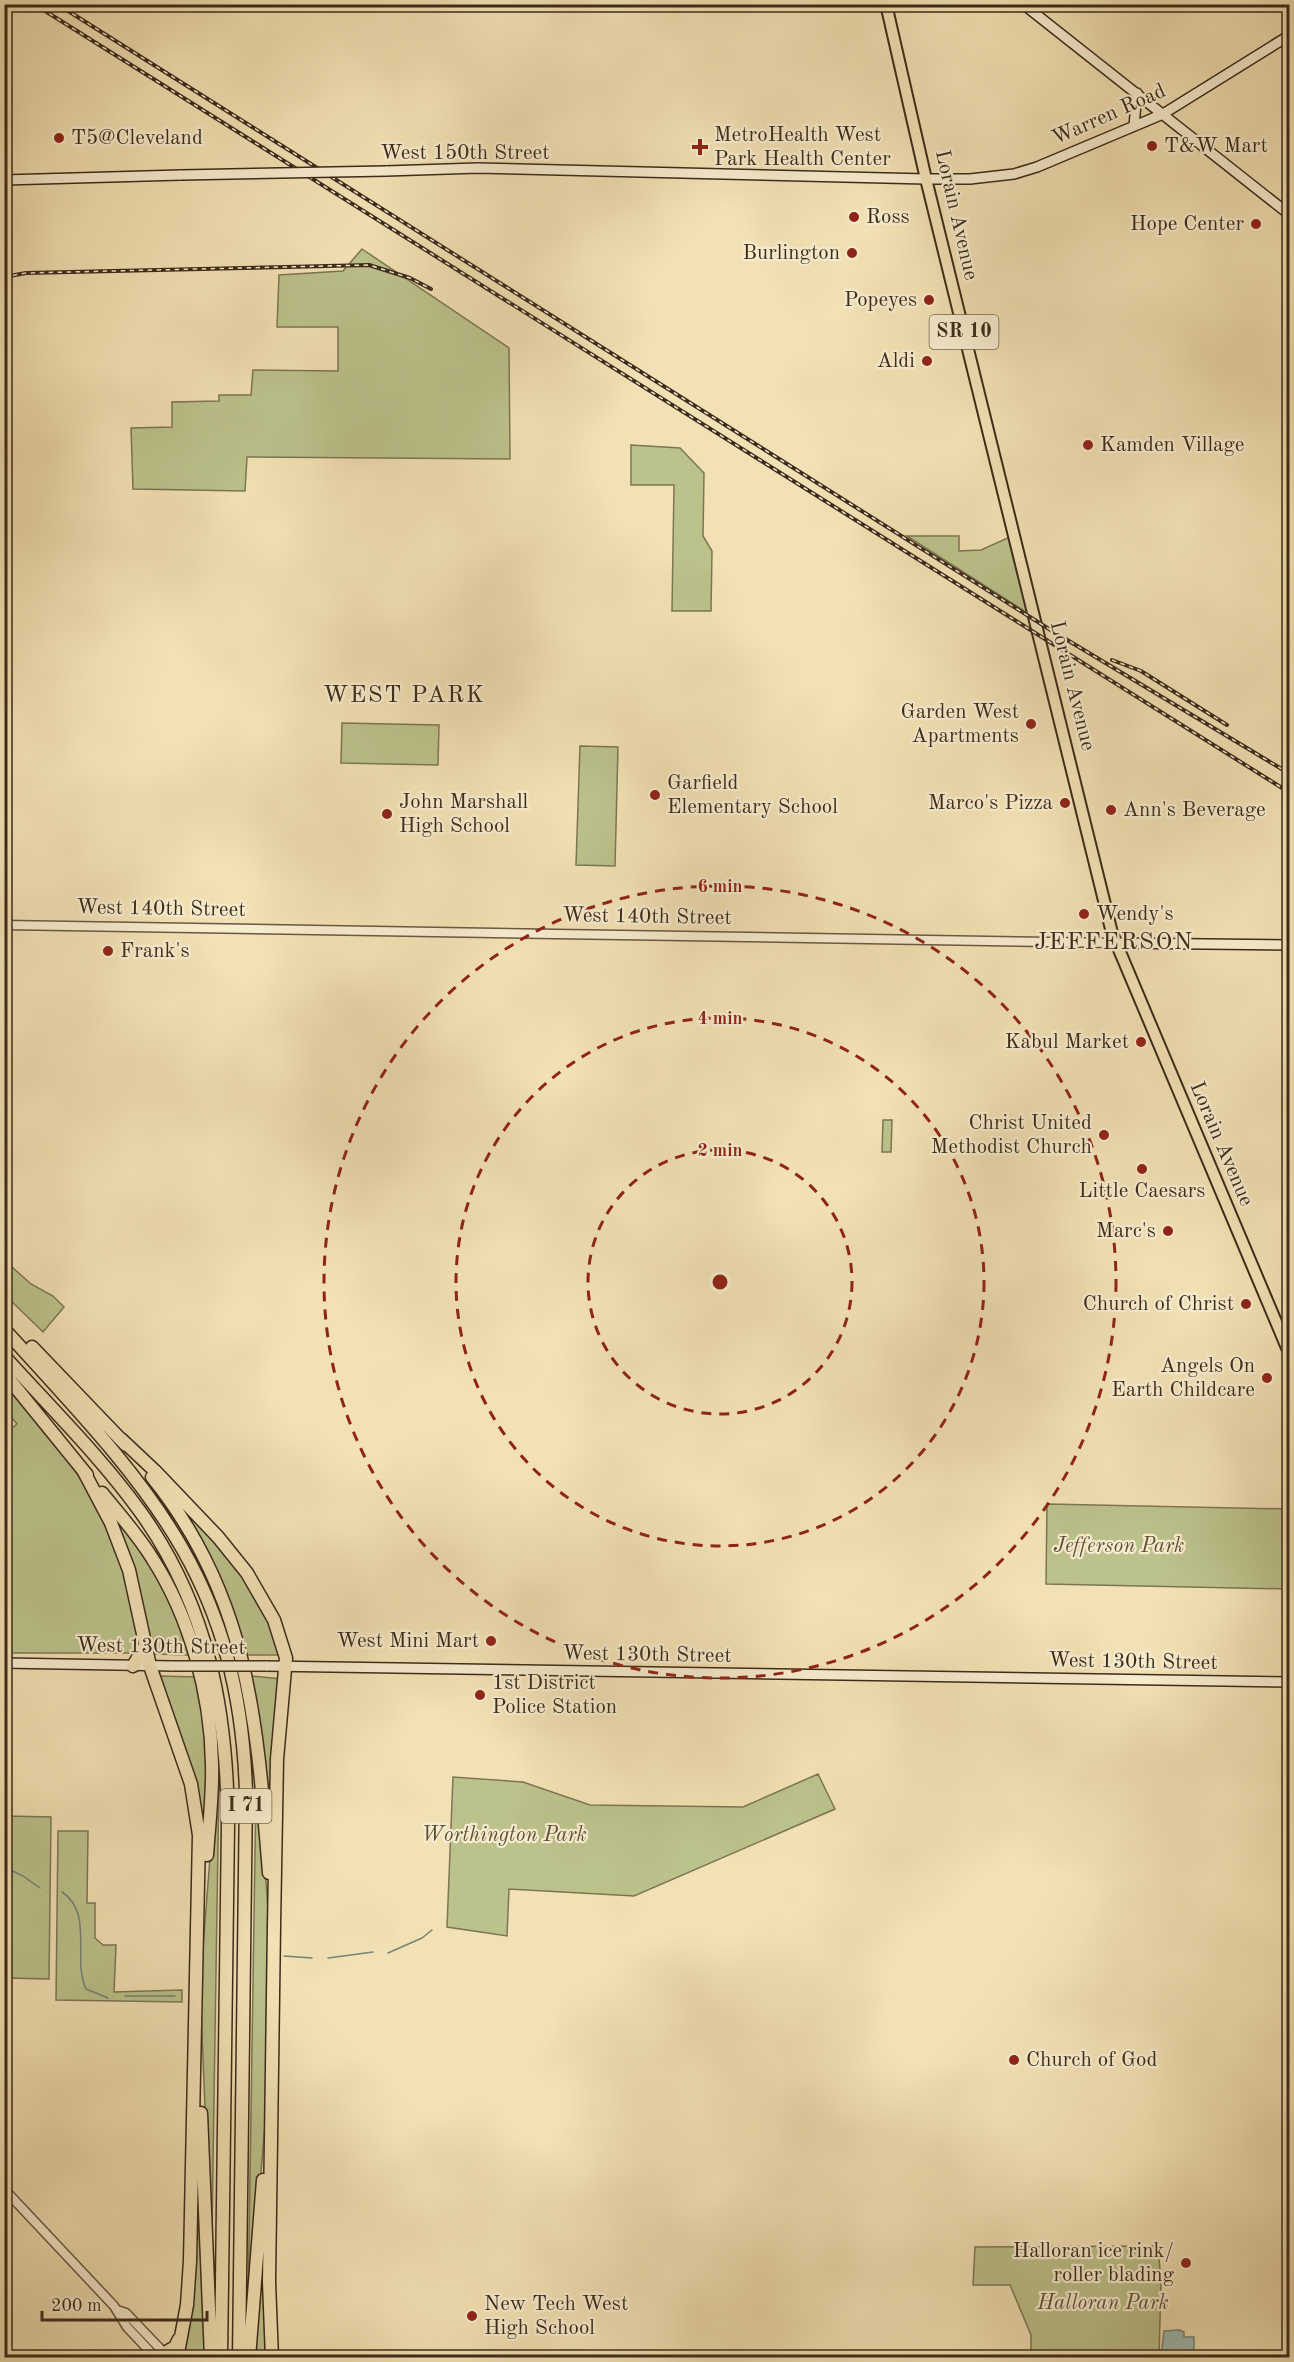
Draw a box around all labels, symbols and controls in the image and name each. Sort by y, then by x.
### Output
street label: Warren Road [1049,81,1169,149]
place label: MetroHealth West Park Health Center [714,125,891,170]
place label: T5@Cleveland [71,128,203,149]
marker: T5@Cleveland [52,131,66,145]
place label: T&W Mart [1164,136,1268,157]
marker: MetroHealth West Park Health Center [691,138,709,156]
marker: T&W Mart [1145,139,1159,153]
street label: West 150th Street [380,143,550,164]
street label: Lorain Avenue [931,148,981,282]
place label: Ross [866,207,910,228]
marker: Ross [847,210,861,224]
place label: Hope Center [1130,214,1244,235]
marker: Hope Center [1249,217,1263,231]
place label: Burlington [743,243,840,264]
marker: Burlington [845,246,859,260]
place label: Popeyes [844,290,917,311]
marker: Popeyes [922,293,936,307]
road number: SR 10 [930,315,998,349]
place label: Aldi [877,351,915,372]
marker: Aldi [920,354,934,368]
place label: Kamden Village [1100,435,1244,456]
marker: Kamden Village [1081,438,1095,452]
street label: Lorain Avenue [1046,619,1098,753]
district label: WEST PARK [323,684,485,708]
place label: Garden West Apartments [901,702,1019,747]
marker: Garden West Apartments [1024,717,1038,731]
place label: Garfield Elementary School [667,773,838,818]
marker: Garfield Elementary School [648,788,662,802]
place label: John Marshall High School [399,792,529,837]
place label: Marco's Pizza [928,793,1053,814]
marker: Marco's Pizza [1058,796,1072,810]
place label: Ann's Beverage [1123,800,1266,821]
marker: Ann's Beverage [1104,803,1118,817]
marker: John Marshall High School [380,807,394,821]
text: 6 min [697,878,743,896]
street label: West 140th Street [76,897,246,921]
place label: Wendy's [1096,904,1174,925]
street label: West 140th Street [562,905,732,929]
marker: Wendy's [1077,907,1091,921]
district label: JEFFERSON [1034,931,1194,955]
place label: Frank's [120,941,190,962]
marker: Frank's [101,944,115,958]
text: 4 min [697,1010,743,1028]
place label: Kabul Market [1005,1032,1129,1053]
marker: Kabul Market [1134,1035,1148,1049]
street label: Lorain Avenue [1185,1079,1257,1209]
place label: Christ United Methodist Church [931,1113,1092,1158]
marker: Christ United Methodist Church [1097,1128,1111,1142]
text: 2 min [697,1142,743,1160]
marker: Little Caesars [1135,1162,1149,1176]
place label: Little Caesars [1079,1181,1205,1202]
place label: Marc's [1096,1221,1156,1242]
marker: Marc's [1161,1224,1175,1238]
centre of rings [710,1272,730,1292]
place label: Church of Christ [1083,1294,1234,1315]
marker: Church of Christ [1239,1297,1253,1311]
place label: Angels On Earth Childcare [1111,1356,1255,1401]
marker: Angels On Earth Childcare [1260,1371,1274,1385]
park label: Jefferson Park [1054,1536,1184,1557]
place label: West Mini Mart [336,1631,479,1652]
marker: West Mini Mart [484,1634,498,1648]
street label: West 130th Street [76,1635,246,1659]
street label: West 130th Street [562,1643,732,1667]
street label: West 130th Street [1048,1650,1218,1674]
place label: 1st District Police Station [492,1673,617,1718]
marker: 1st District Police Station [473,1688,487,1702]
road number: I 71 [220,1789,272,1823]
park label: Worthington Park [421,1825,587,1846]
place label: Church of God [1026,2050,1158,2071]
marker: Church of God [1007,2053,1021,2067]
place label: Halloran ice rink/ roller blading [1013,2241,1175,2286]
marker: Halloran ice rink/ roller blading [1179,2256,1193,2270]
scale bar [42,2284,207,2322]
park label: Halloran Park [1036,2293,1169,2314]
place label: New Tech West High School [484,2294,628,2339]
text: 200 m [51,2297,102,2315]
marker: New Tech West High School [465,2309,479,2323]

